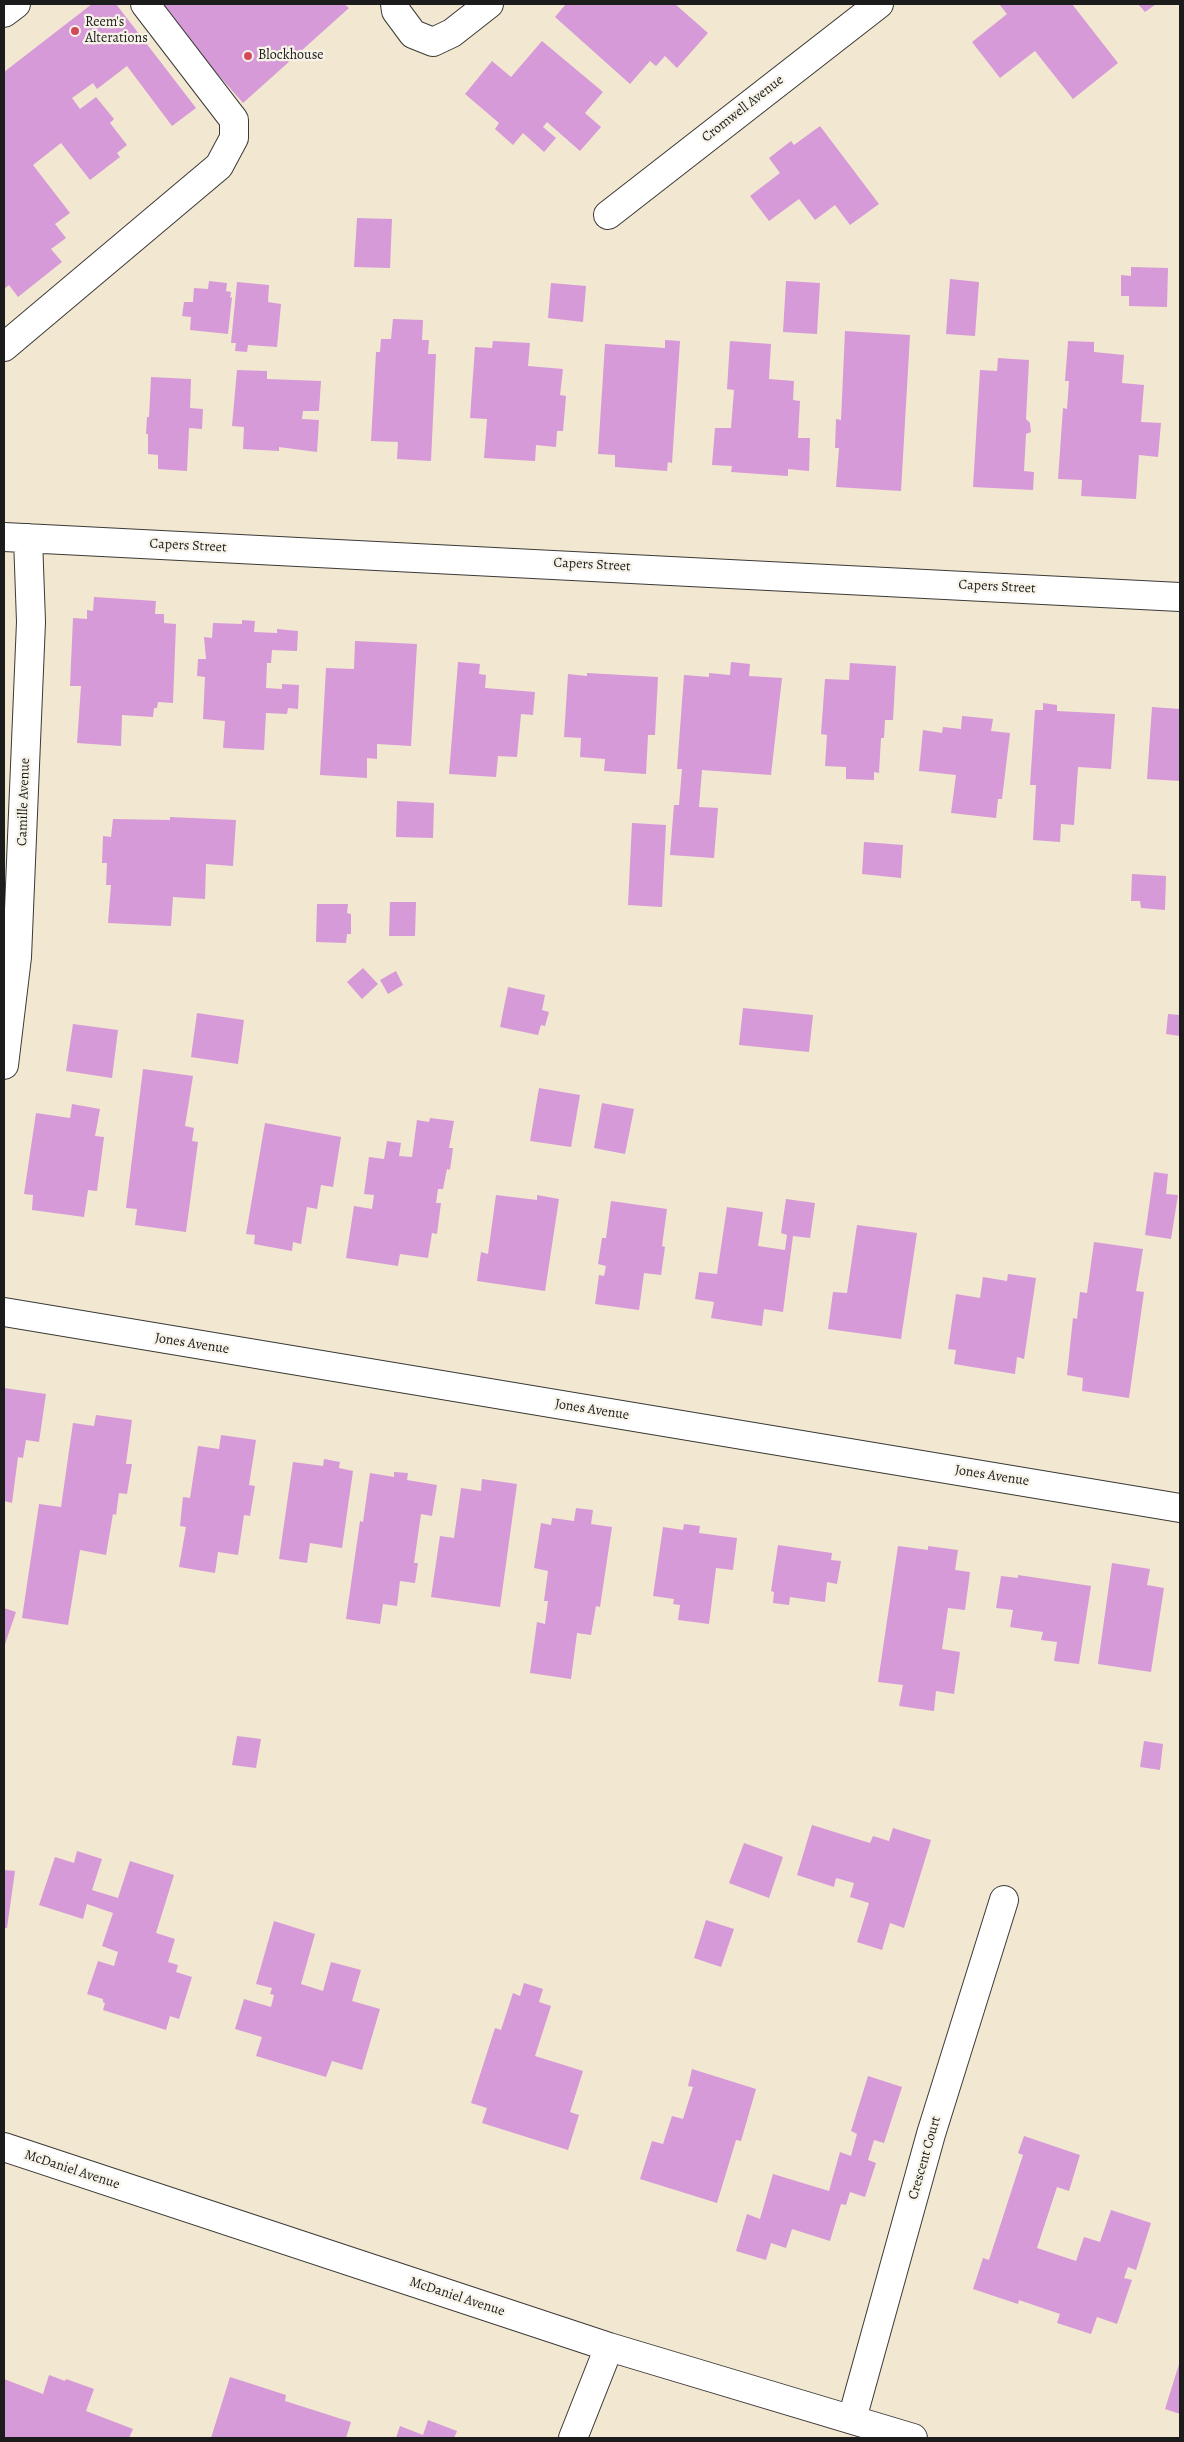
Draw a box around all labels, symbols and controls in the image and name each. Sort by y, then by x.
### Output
place label: Reem's Alterations [85,15,148,48]
marker: Reem's Alterations [69,25,81,37]
place label: Blockhouse [258,48,324,64]
marker: Blockhouse [242,50,254,62]
street label: Cromwell Avenue [699,72,787,146]
street label: Capers Street [149,536,227,556]
street label: Capers Street [553,555,631,575]
street label: Capers Street [958,577,1036,597]
street label: Camille Avenue [14,758,34,846]
street label: Jones Avenue [154,1330,230,1358]
street label: Jones Avenue [554,1396,630,1424]
street label: Jones Avenue [954,1462,1030,1490]
street label: Crescent Court [905,2115,945,2201]
street label: McDaniel Avenue [22,2147,122,2193]
street label: McDaniel Avenue [407,2274,507,2320]

